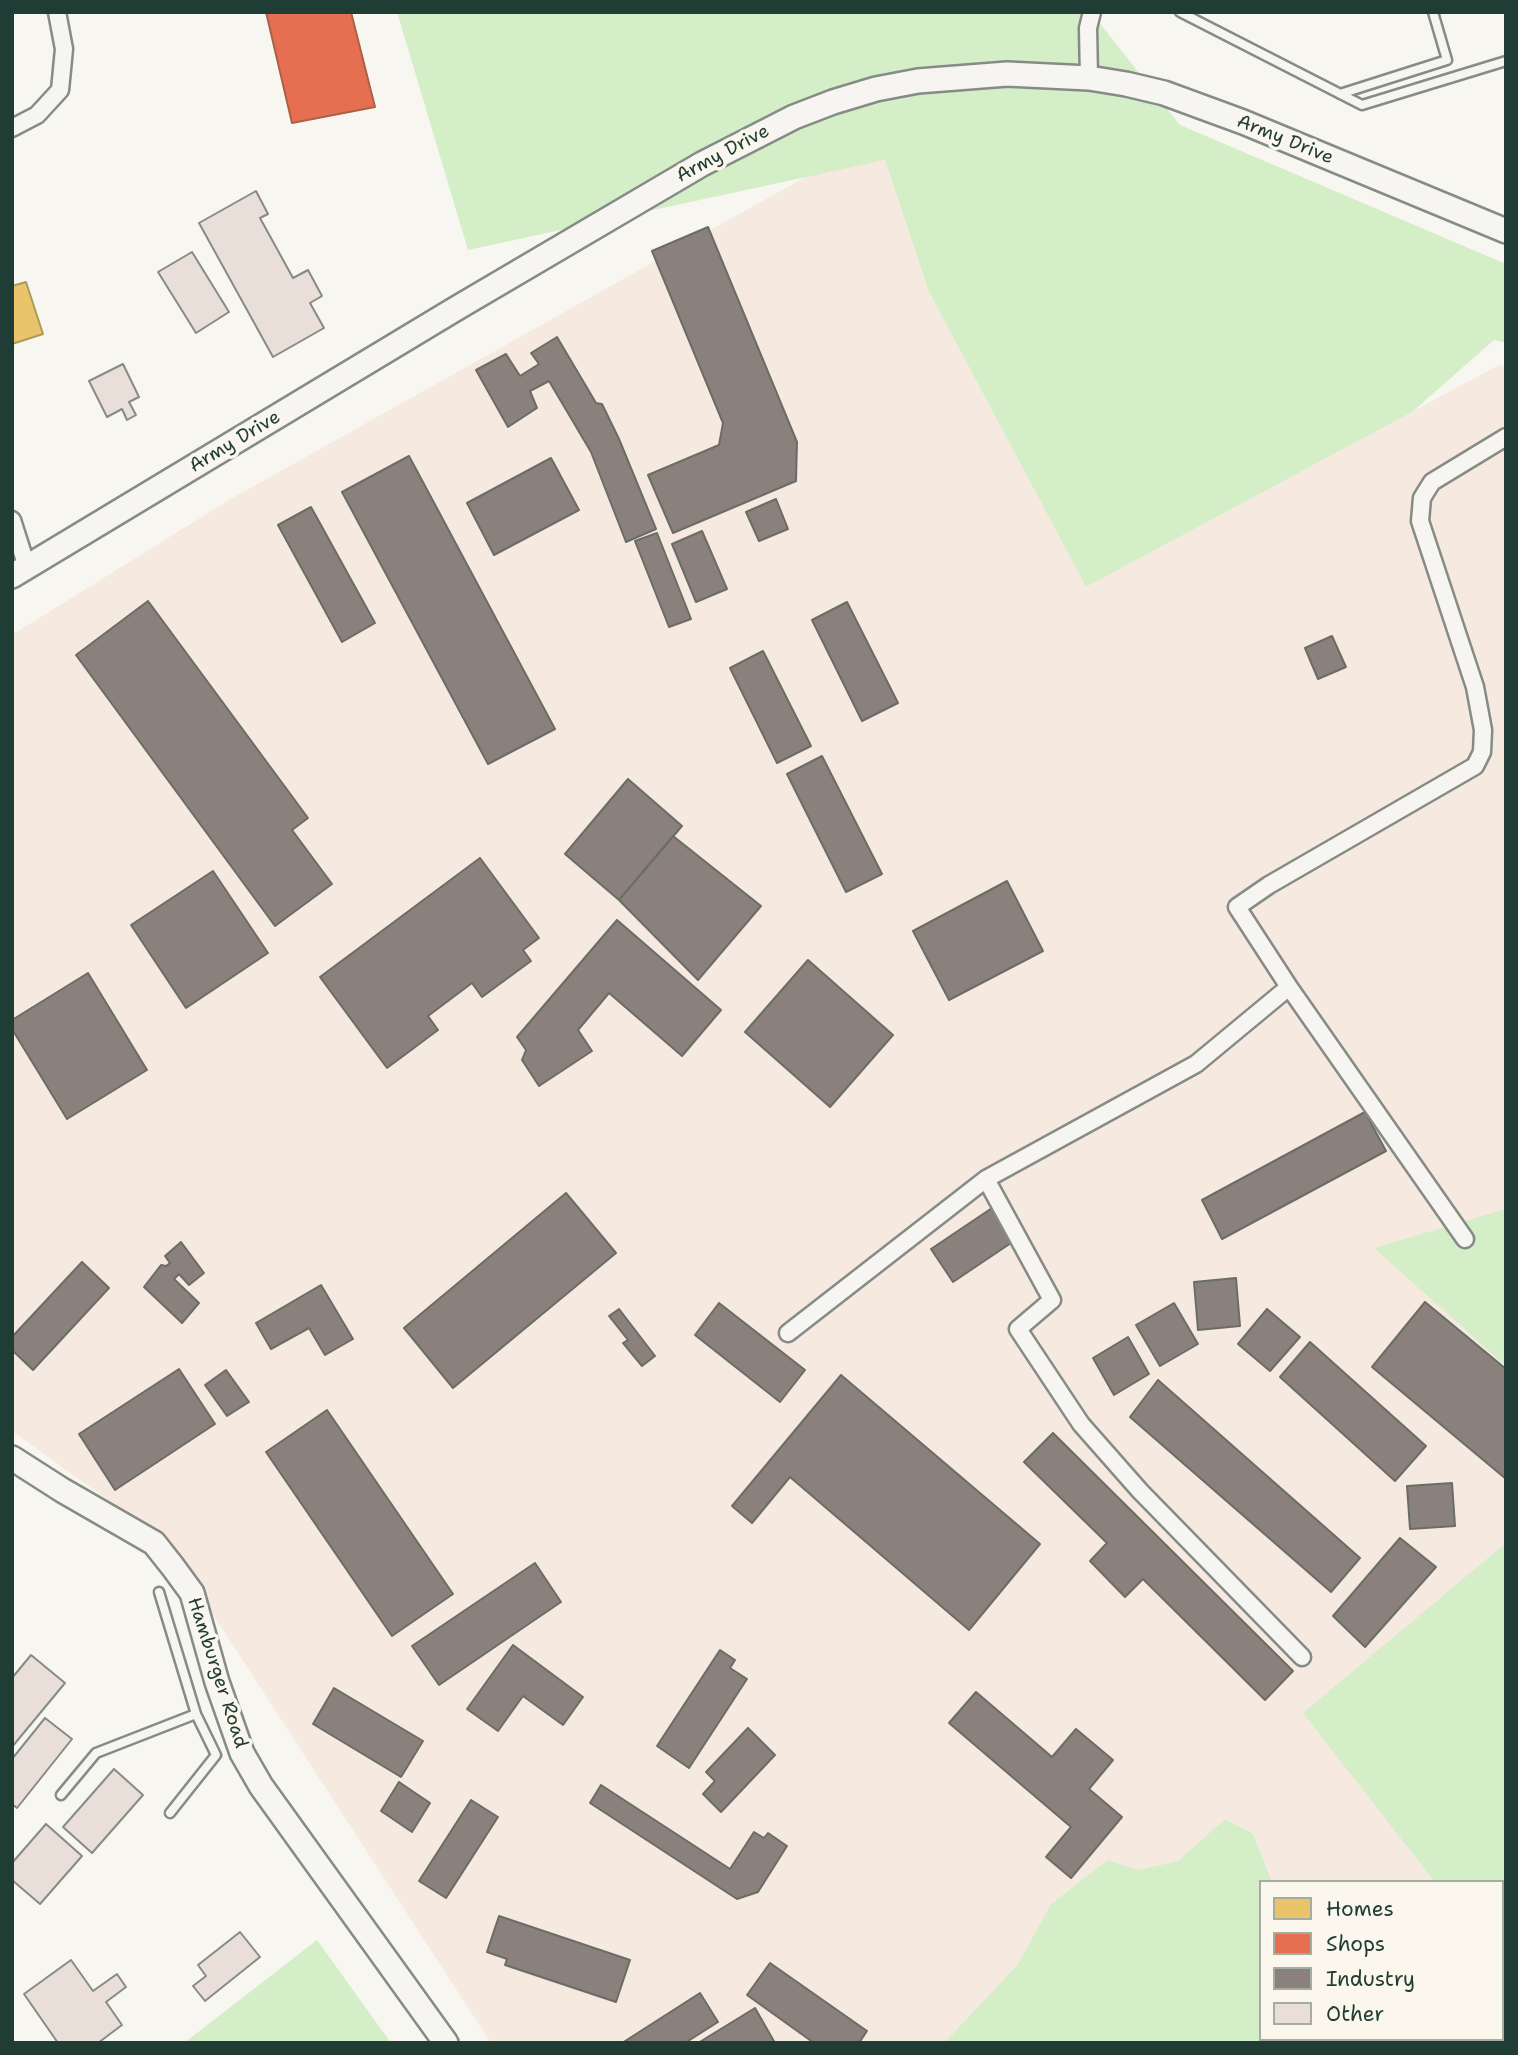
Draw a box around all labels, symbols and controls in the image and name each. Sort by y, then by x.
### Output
street label: Army Drive [1233,110,1337,170]
street label: Army Drive [673,120,773,188]
street label: Army Drive [185,406,285,478]
street label: Hamburger Road [182,1595,252,1751]
legend [1259,1880,1504,2041]
text: Homes [1326,1895,1394,1923]
text: Shops [1326,1930,1385,1958]
text: Industry [1326,1965,1415,1993]
text: Other [1326,2000,1384,2028]

